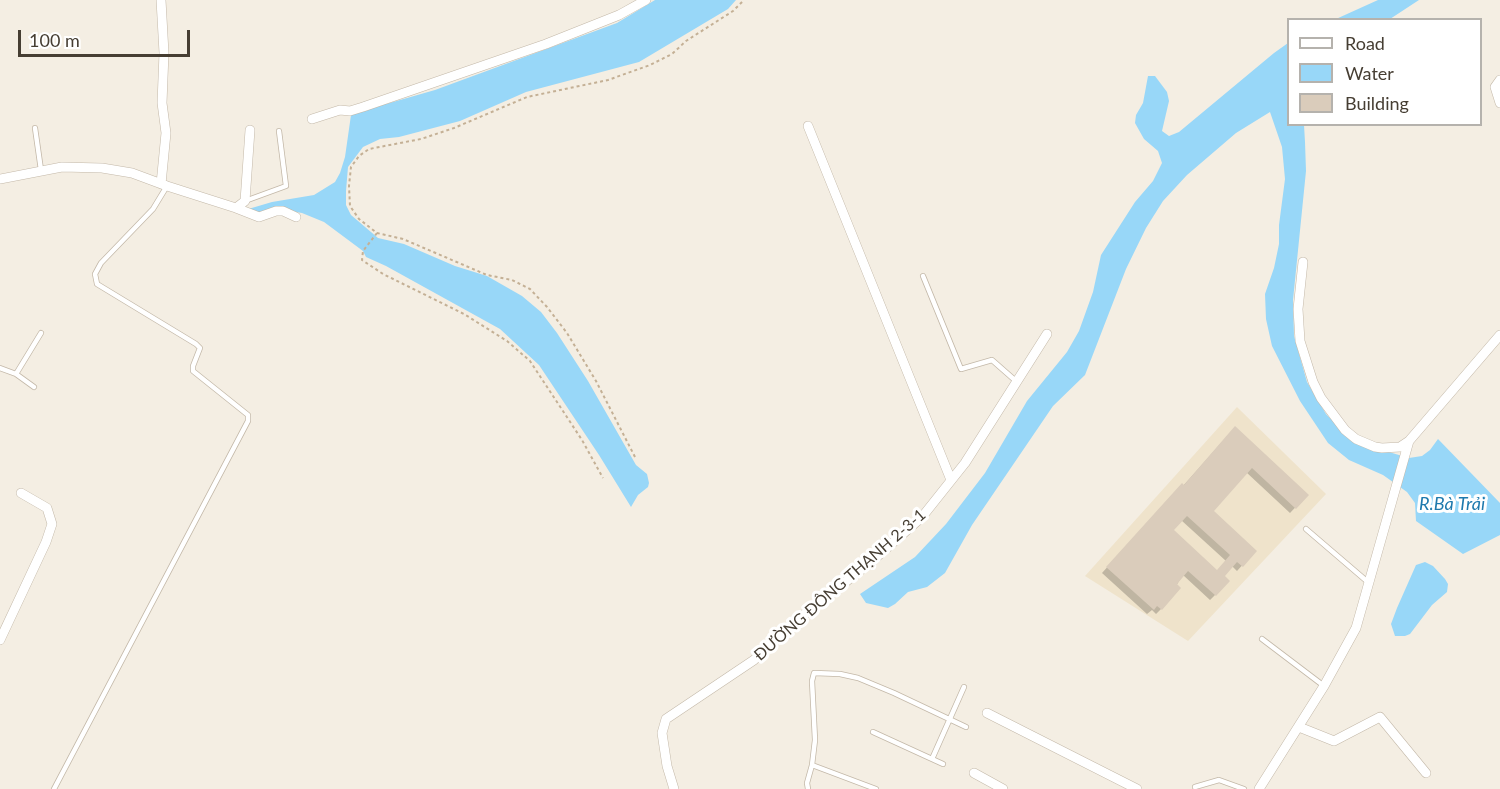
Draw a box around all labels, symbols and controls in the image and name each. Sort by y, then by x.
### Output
scale bar [21,18,194,56]
legend [1287,18,1482,126]
text: 100 m [29,29,80,51]
text: Road [1345,32,1385,54]
text: Water [1345,62,1394,84]
text: Building [1345,92,1409,114]
water label: R.Bà Trải [1419,493,1485,515]
street label: ĐƯỜNG ĐÔNG THẠNH 2-3-1 [750,505,930,665]

